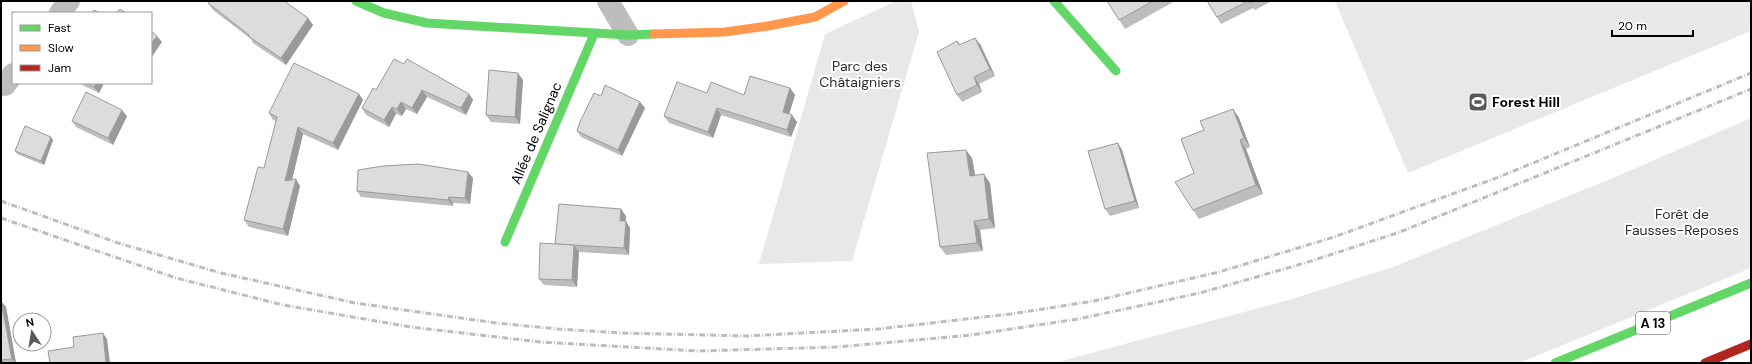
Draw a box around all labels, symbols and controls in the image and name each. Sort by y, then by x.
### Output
legend [12,12,152,84]
scale bar [1612,12,1693,38]
text: 20 m [1618,18,1647,34]
text: Fast [48,20,71,36]
text: Slow [48,40,74,56]
park label: Parc des Châtaigniers [819,57,901,91]
text: Jam [48,60,71,76]
street label: Allée de Salignac [506,79,566,187]
sports icon: Forest Hill [1467,91,1489,113]
place label: Forest Hill [1492,93,1560,111]
park label: Forêt de Fausses-Reposes [1625,205,1739,239]
north arrow [12,312,52,352]
road number: A 13 [1636,312,1670,334]
text: N [25,315,35,330]

